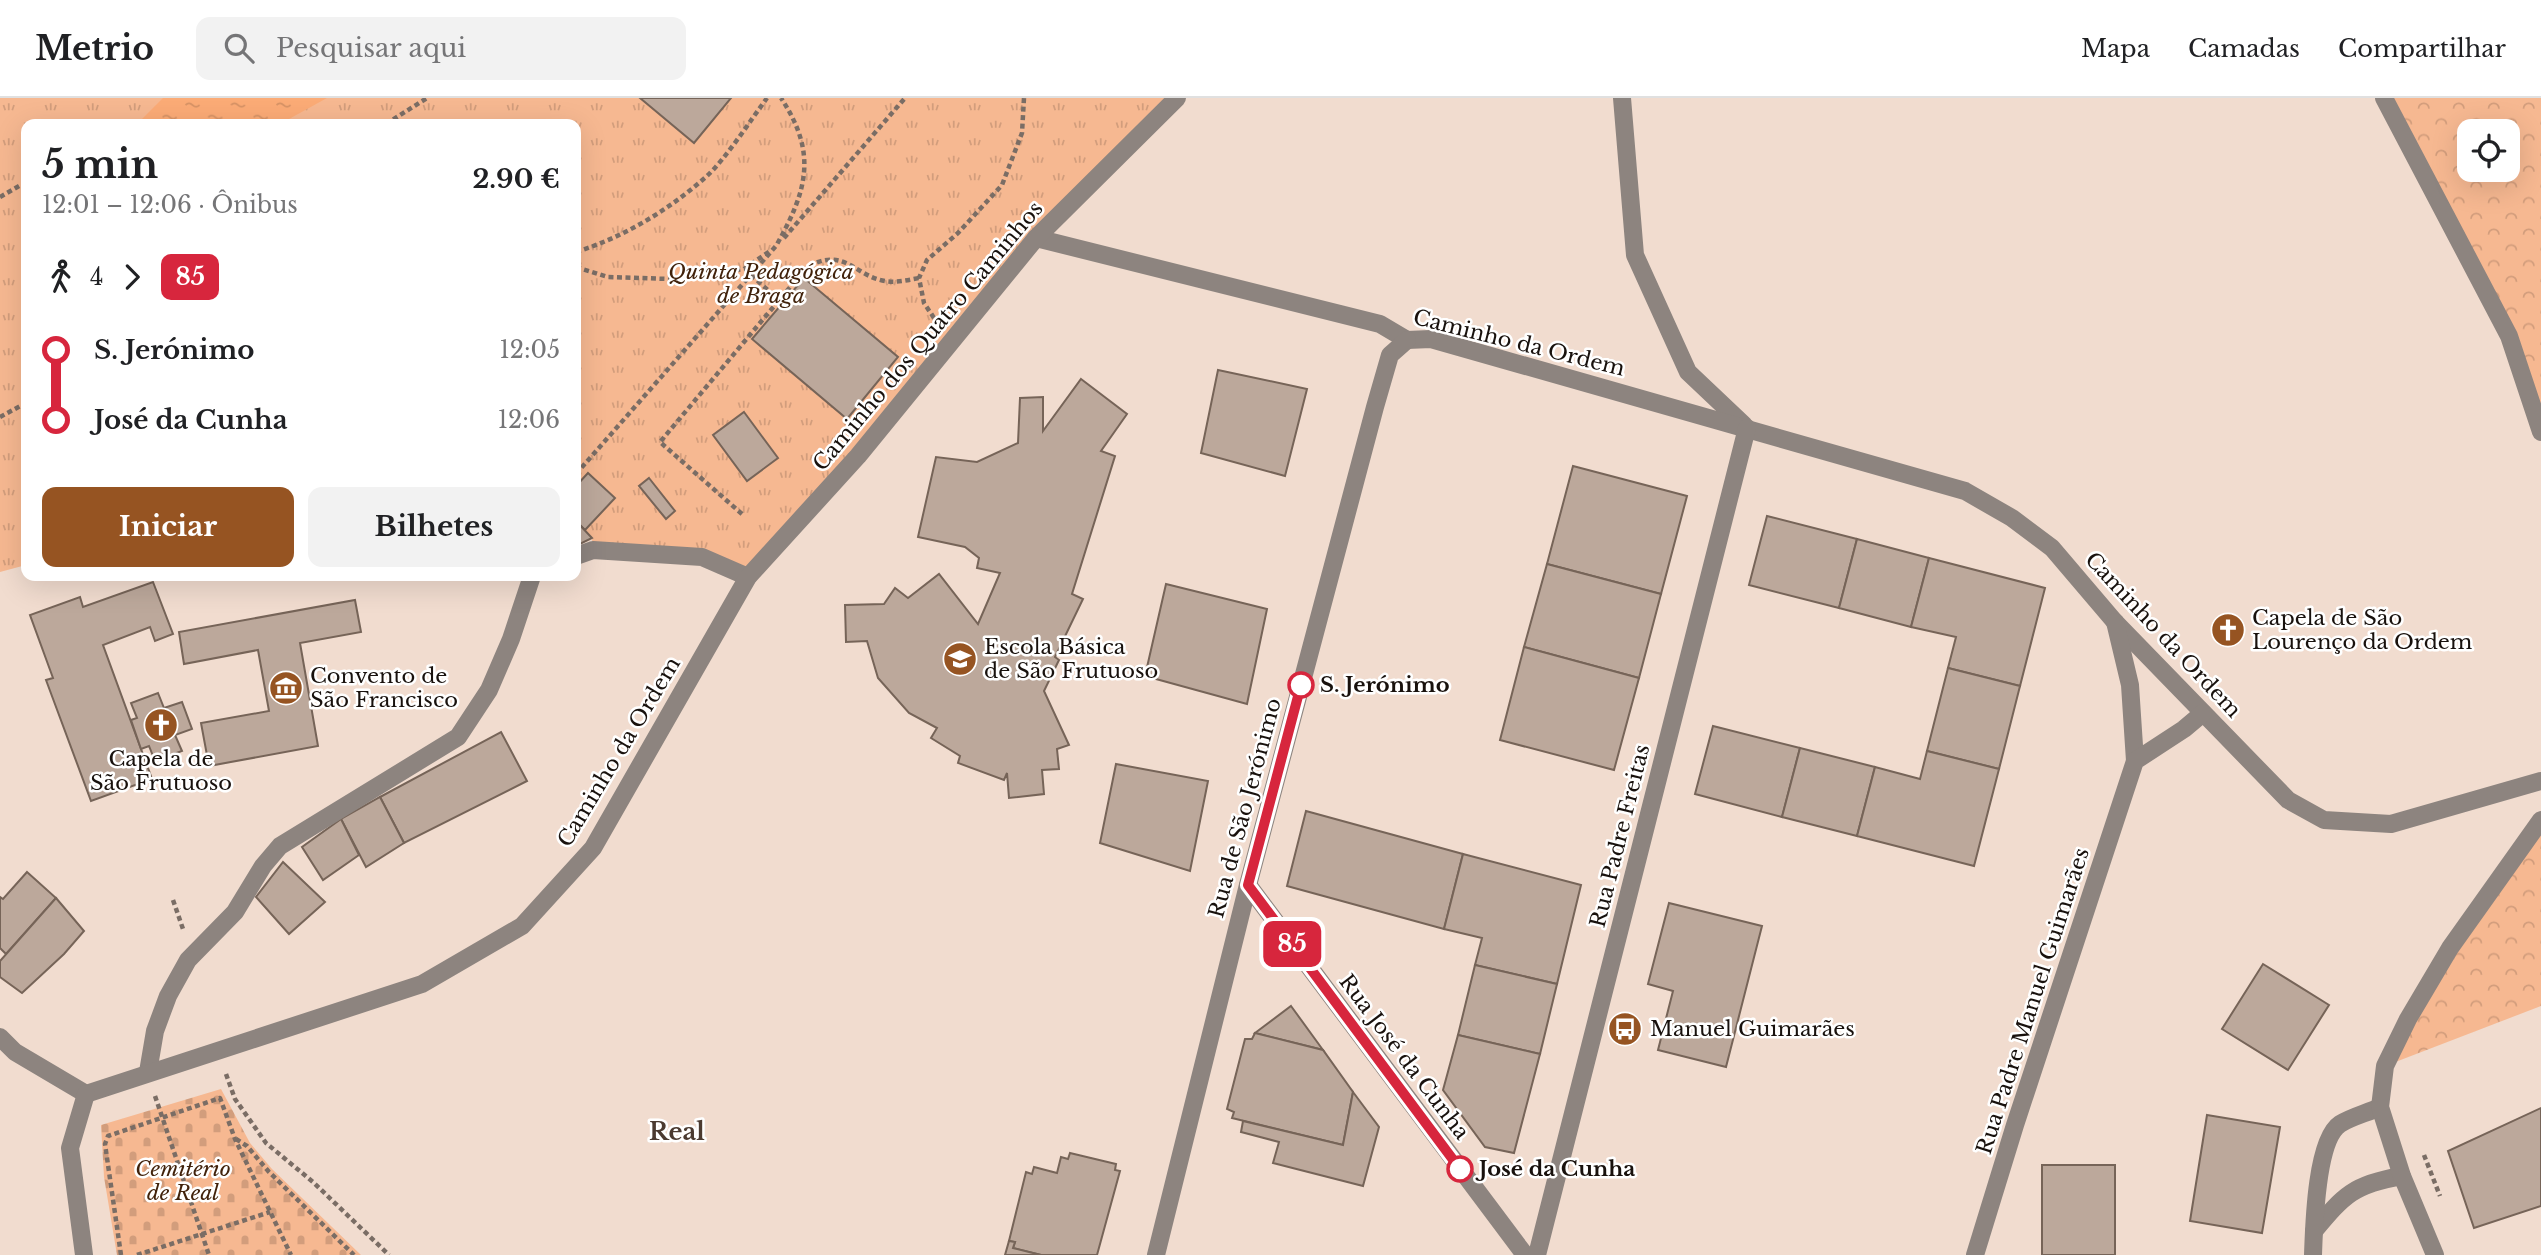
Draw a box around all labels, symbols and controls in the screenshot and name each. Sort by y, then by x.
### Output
search box [196,17,686,80]
text: Metrio [35,28,154,69]
icon: search [220,29,258,67]
text: Pesquisar aqui [276,32,466,64]
text: Mapa [2081,34,2150,63]
text: Camadas [2188,34,2300,63]
text: Compartilhar [2338,34,2506,63]
map controls [2457,119,2520,182]
button: locate [2457,119,2520,182]
text: 5 min [42,141,158,188]
text: 2.90 € [472,163,560,195]
text: 12:01 – 12:06 · Ônibus [42,191,298,219]
street label: Caminho dos Quatro Caminhos [808,196,1048,476]
icon: walk [42,258,80,296]
icon: forward [113,258,151,296]
park label: Quinta Pedagógica de Braga [668,259,854,309]
text: 85 [175,262,205,291]
text: 4 [90,263,103,291]
street label: Caminho da Ordem [1411,304,1628,382]
text: S. Jerónimo [94,334,254,366]
text: 12:05 [500,336,560,364]
text: José da Cunha [94,404,288,436]
text: 12:06 [498,406,560,434]
button: Iniciar [42,487,294,567]
button: Bilhetes [308,487,560,567]
street label: Caminho da Ordem [2080,547,2247,724]
place label: Capela de São Lourenço da Ordem [2252,605,2473,655]
church icon: Capela de São Lourenço da Ordem [2209,611,2247,649]
place label: Escola Básica de São Frutuoso [984,634,1158,684]
school or university icon: Escola Básica de São Frutuoso [941,640,979,678]
street label: Caminho da Ordem [552,652,686,852]
place label: Convento de São Francisco [310,663,458,713]
museum icon: Convento de São Francisco [267,669,305,707]
marker: S. Jerónimo [1288,672,1314,698]
place label: S. Jerónimo [1320,672,1450,698]
street label: Rua de São Jerónimo [1203,695,1287,921]
church icon: Capela de São Frutuoso [142,706,180,744]
street label: Rua Padre Freitas [1585,742,1655,930]
place label: Capela de São Frutuoso [90,746,232,796]
street label: Rua Padre Manuel Guimarães [1971,844,2095,1158]
line badge: 85 [1260,921,1324,967]
text: 85 [1277,929,1307,958]
street label: Rua José da Cunha [1333,969,1475,1145]
bus stop icon: Manuel Guimarães [1606,1010,1644,1048]
place label: Manuel Guimarães [1650,1016,1855,1042]
district label: Real [649,1117,705,1146]
park label: Cemitério de Real [135,1156,231,1206]
marker: José da Cunha [1447,1156,1473,1182]
place label: José da Cunha [1475,1156,1635,1182]

